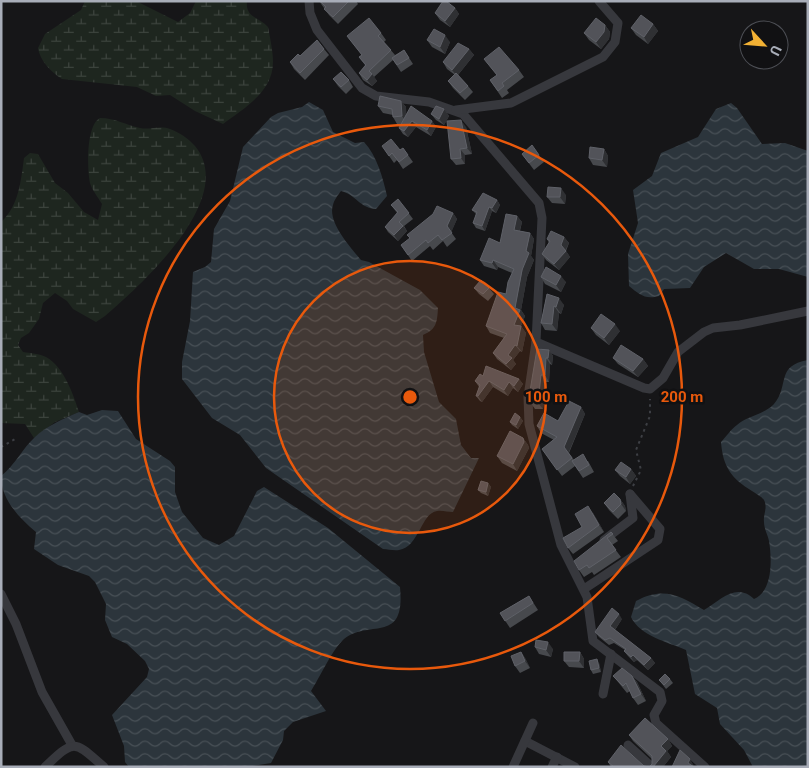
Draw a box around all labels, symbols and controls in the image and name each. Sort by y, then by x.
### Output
north arrow [739,20,789,70]
text: U [766,43,785,58]
centre of rings [401,388,419,406]
text: 100 m [525,388,567,406]
text: 200 m [661,388,703,406]

